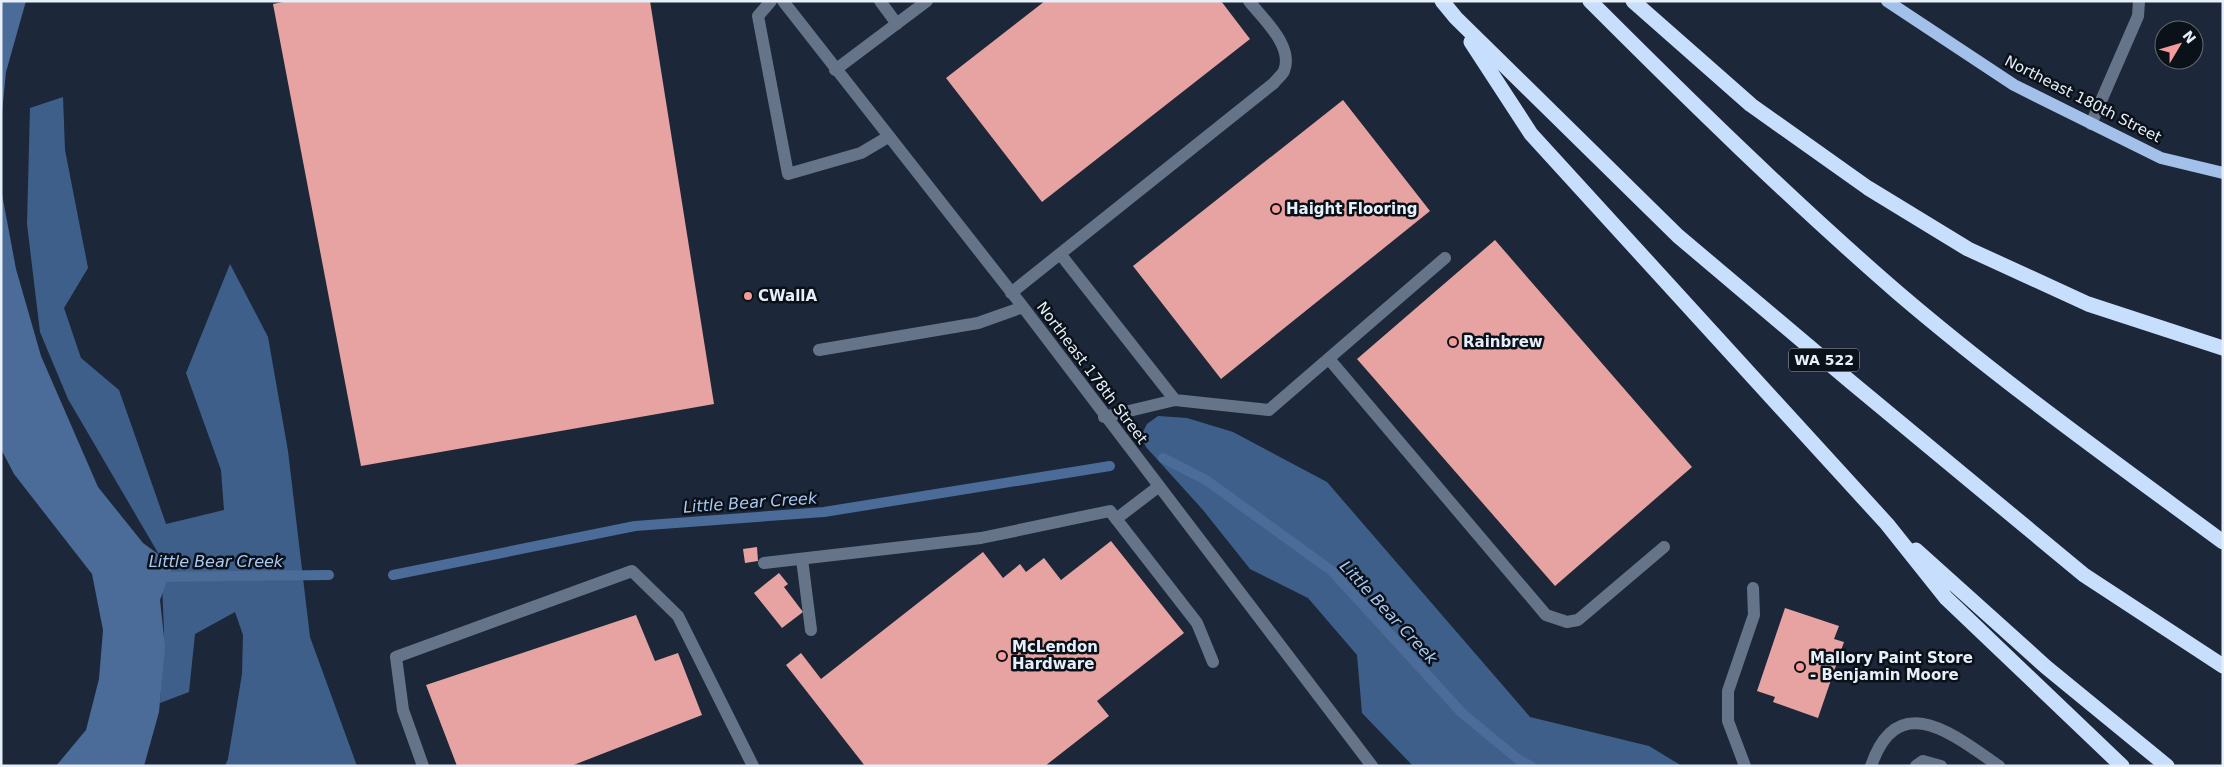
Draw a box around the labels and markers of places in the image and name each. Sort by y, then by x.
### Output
place label: Haight Flooring [1286,200,1418,218]
marker: Haight Flooring [1270,203,1282,215]
place label: CWallA [758,287,817,305]
marker: CWallA [742,290,754,302]
place label: Rainbrew [1463,333,1543,351]
marker: Rainbrew [1447,336,1459,348]
place label: McLendon Hardware [1012,638,1098,673]
place label: Mallory Paint Store - Benjamin Moore [1810,649,1973,684]
marker: McLendon Hardware [996,650,1008,662]
marker: Mallory Paint Store - Benjamin Moore [1794,661,1806,673]

